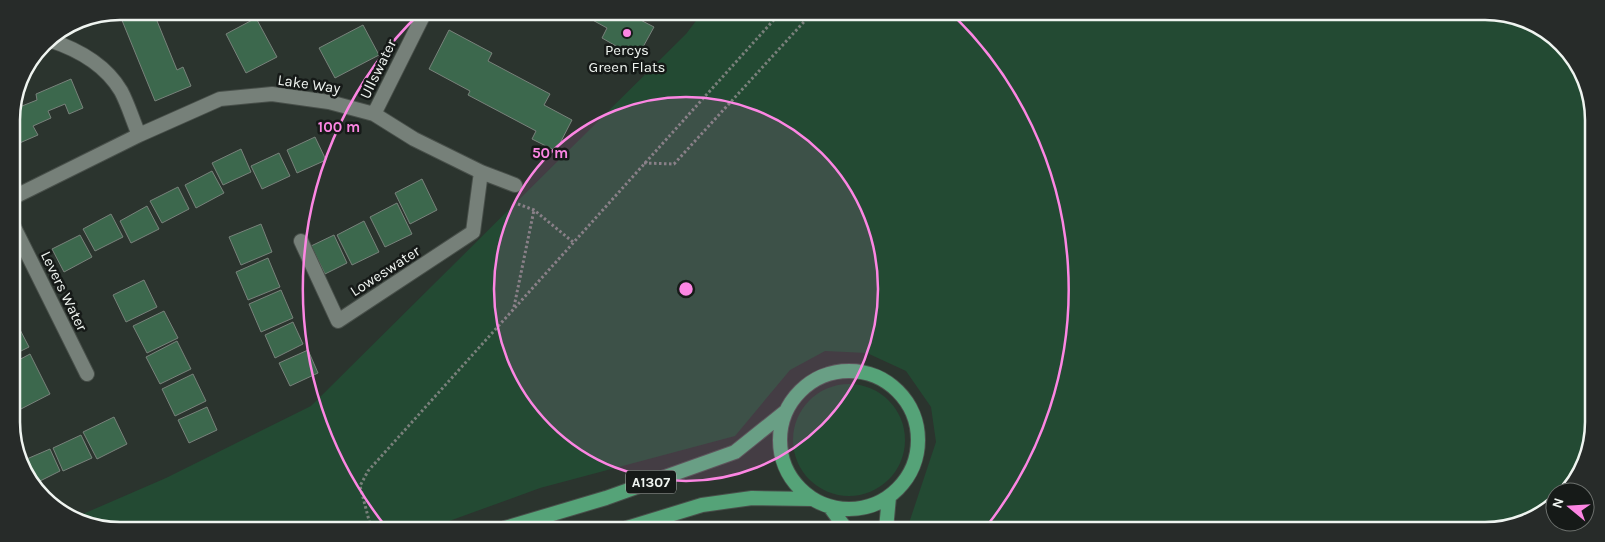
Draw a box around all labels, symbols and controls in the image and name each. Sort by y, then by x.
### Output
marker: Percys Green Flats [621,27,633,39]
street label: Ullswater [356,36,400,102]
place label: Percys Green Flats [589,41,665,76]
street label: Lake Way [276,71,342,97]
text: 100 m [318,118,360,136]
text: 50 m [532,144,568,162]
street label: Loweswater [347,241,424,300]
street label: Levers Water [37,248,91,334]
centre of rings [677,280,695,298]
road number: A1307 [626,471,676,494]
north arrow [1545,482,1595,532]
text: N [1548,496,1568,511]

